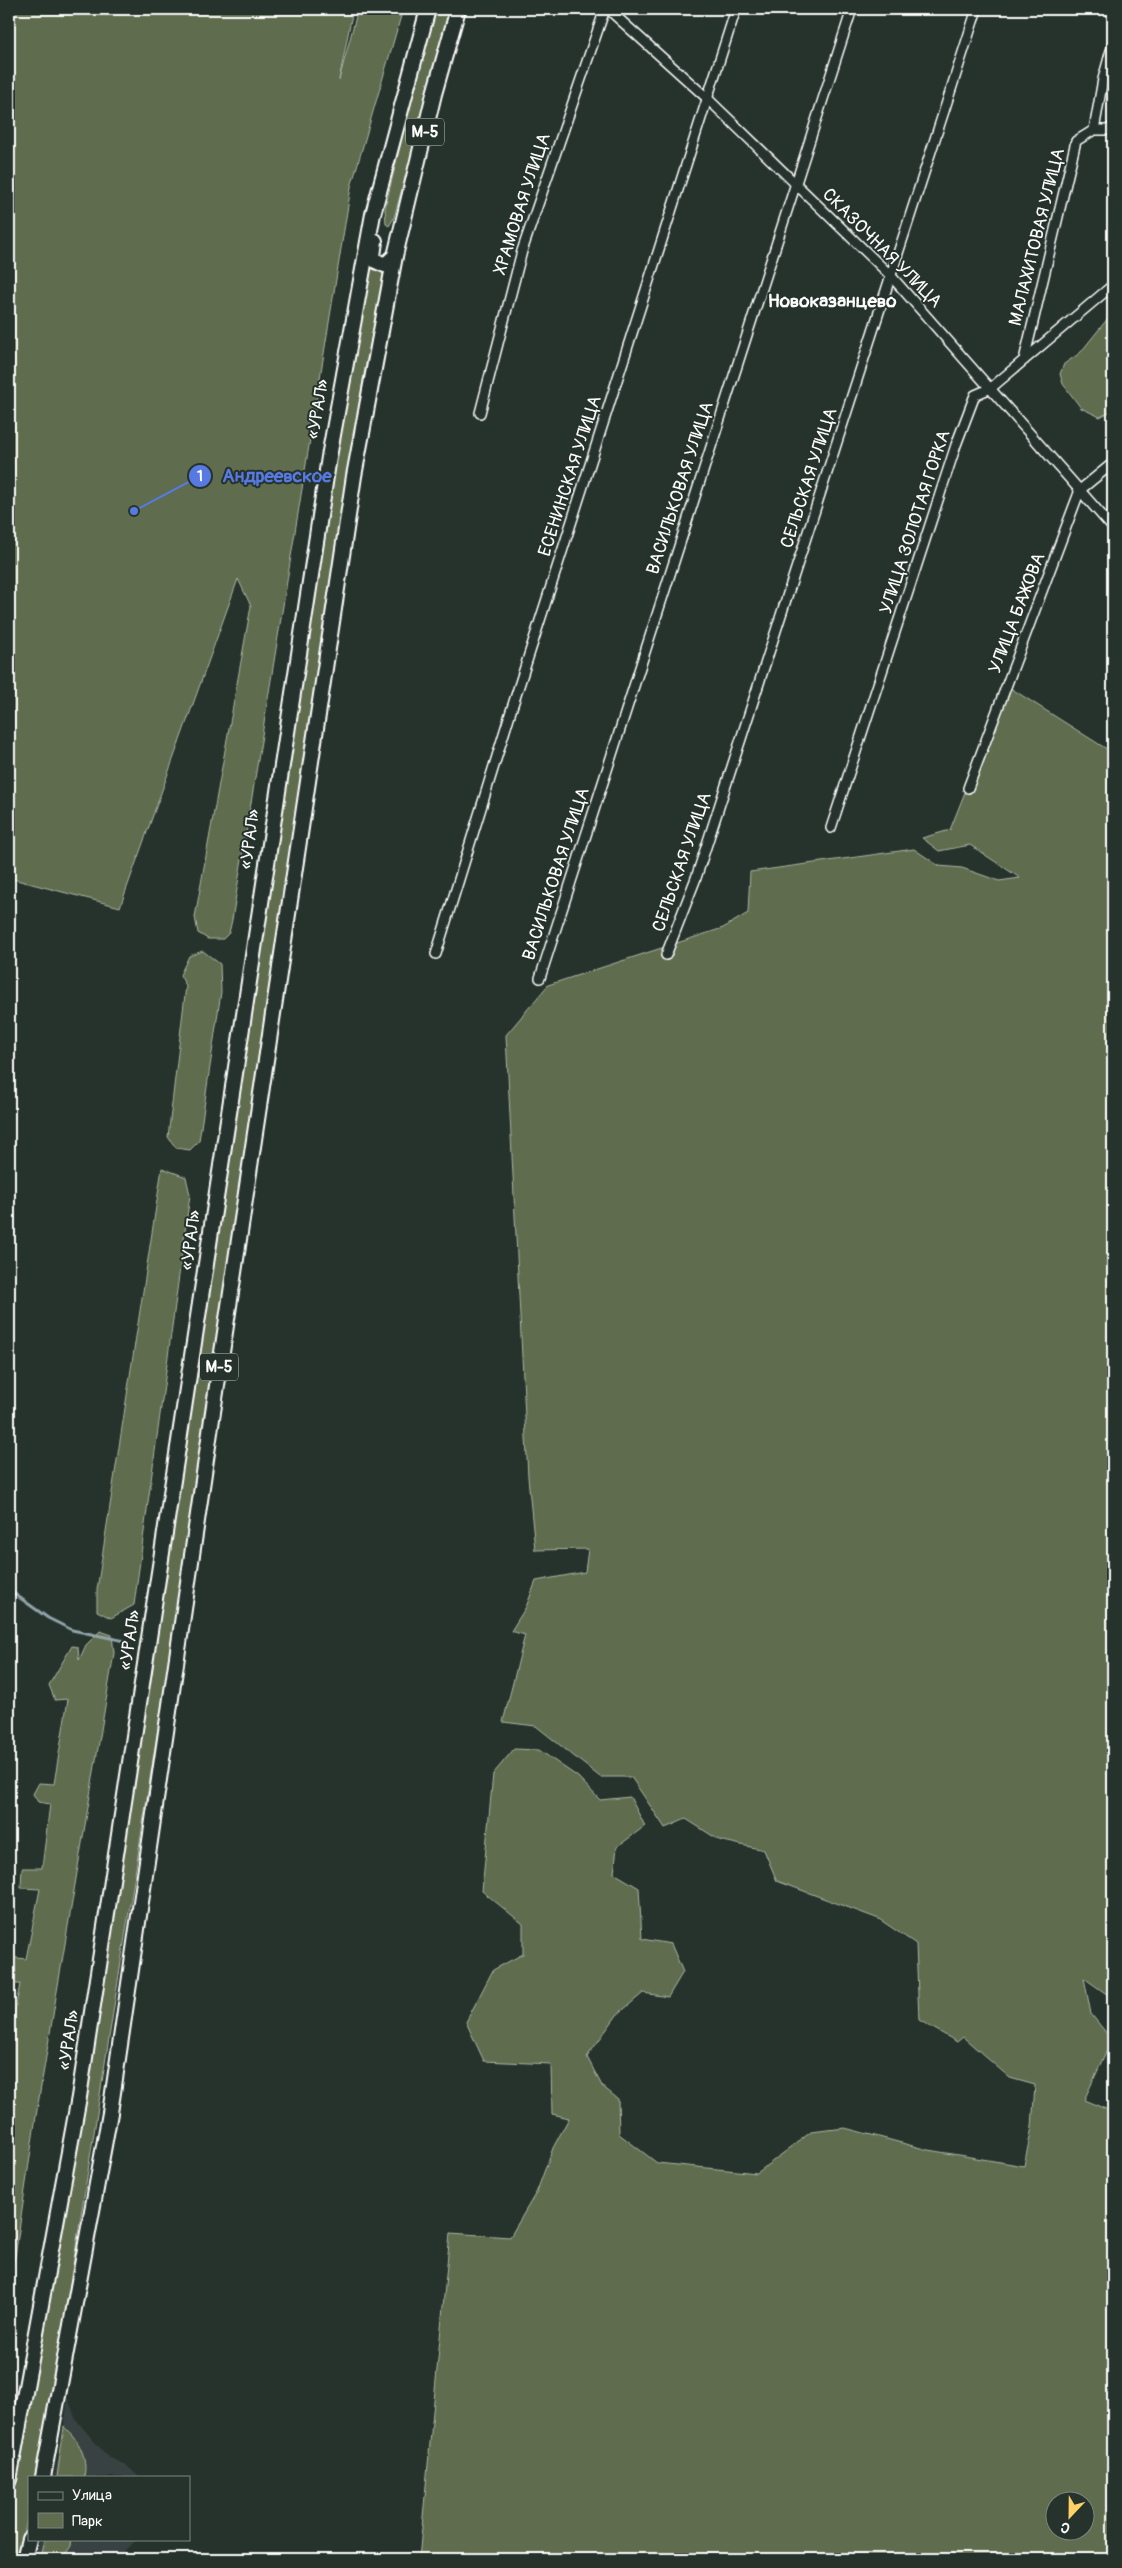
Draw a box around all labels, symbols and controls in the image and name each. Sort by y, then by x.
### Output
road number: М-5 [406,118,444,146]
street label: ХРАМОВАЯ УЛИЦА [488,130,556,278]
street label: МАЛАХИТОВАЯ УЛИЦА [1004,146,1070,328]
street label: СКАЗОЧНАЯ УЛИЦА [817,183,947,313]
district label: Новоказанцево [768,289,897,313]
street label: «УРАЛ» [301,377,335,441]
street label: ЕСЕНИНСКАЯ УЛИЦА [533,392,607,559]
street label: ВАСИЛЬКОВАЯ УЛИЦА [641,398,719,577]
street label: СЕЛЬСКАЯ УЛИЦА [775,405,843,551]
street label: УЛИЦА ЗОЛОТАЯ ГОРКА [874,427,956,617]
callout: Андреевское [188,459,342,493]
text: Андреевское [222,464,332,488]
text: 1 [197,467,203,486]
street label: УЛИЦА БАЖОВА [983,549,1051,677]
street label: ВАСИЛЬКОВАЯ УЛИЦА [517,784,595,963]
street label: СЕЛЬСКАЯ УЛИЦА [647,789,717,935]
street label: «УРАЛ» [234,808,266,870]
street label: «УРАЛ» [175,1209,207,1271]
road number: М-5 [200,1354,238,1380]
street label: «УРАЛ» [114,1608,146,1672]
street label: «УРАЛ» [53,2008,85,2072]
legend [28,2476,190,2540]
text: Улица [72,2486,112,2505]
north arrow [1044,2490,1094,2540]
text: Парк [72,2512,103,2531]
text: С [1058,2518,1073,2537]

